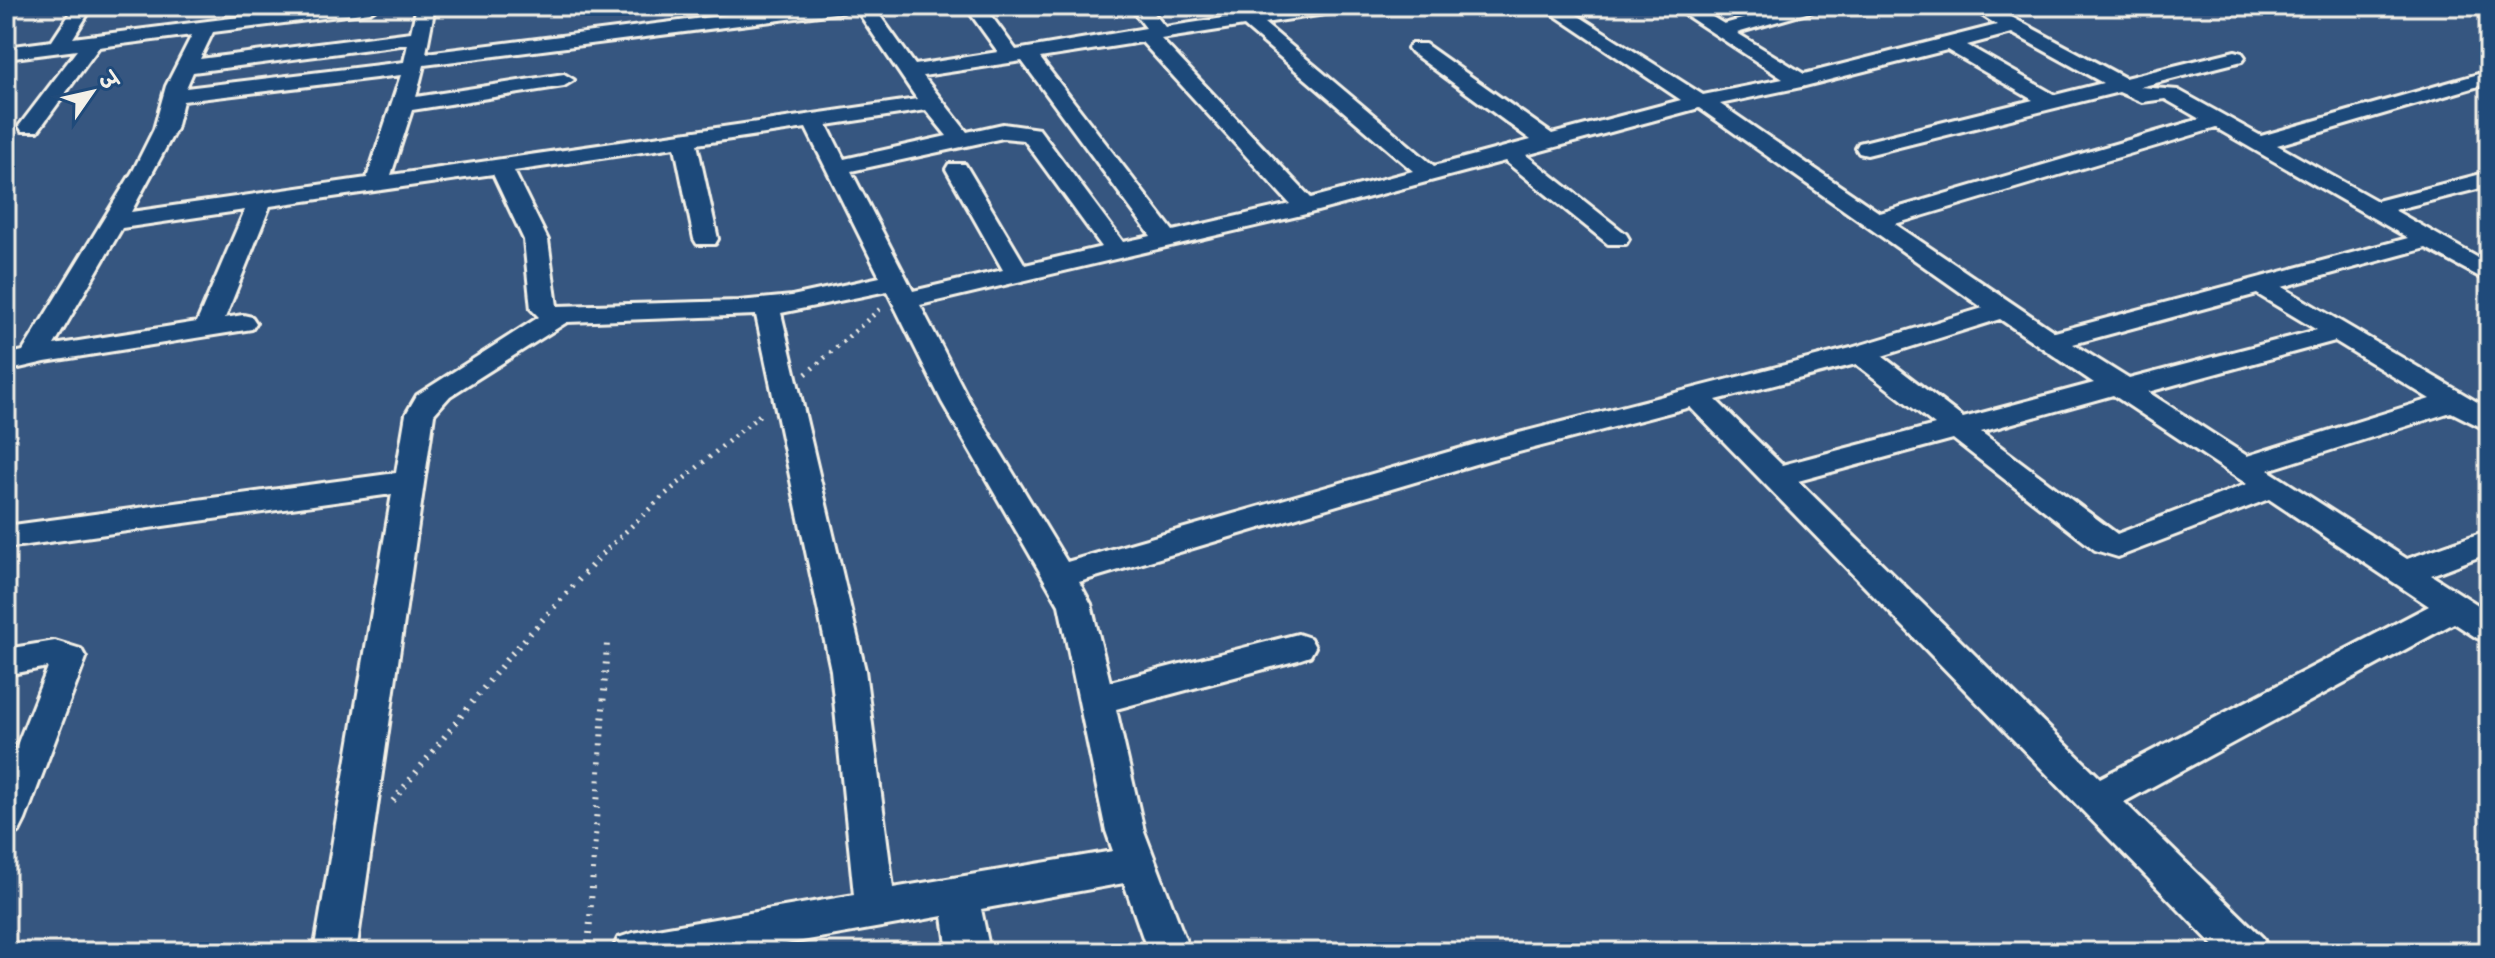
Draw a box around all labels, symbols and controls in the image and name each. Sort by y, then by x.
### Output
north arrow [52,52,132,132]
text: उ [91,65,126,97]

